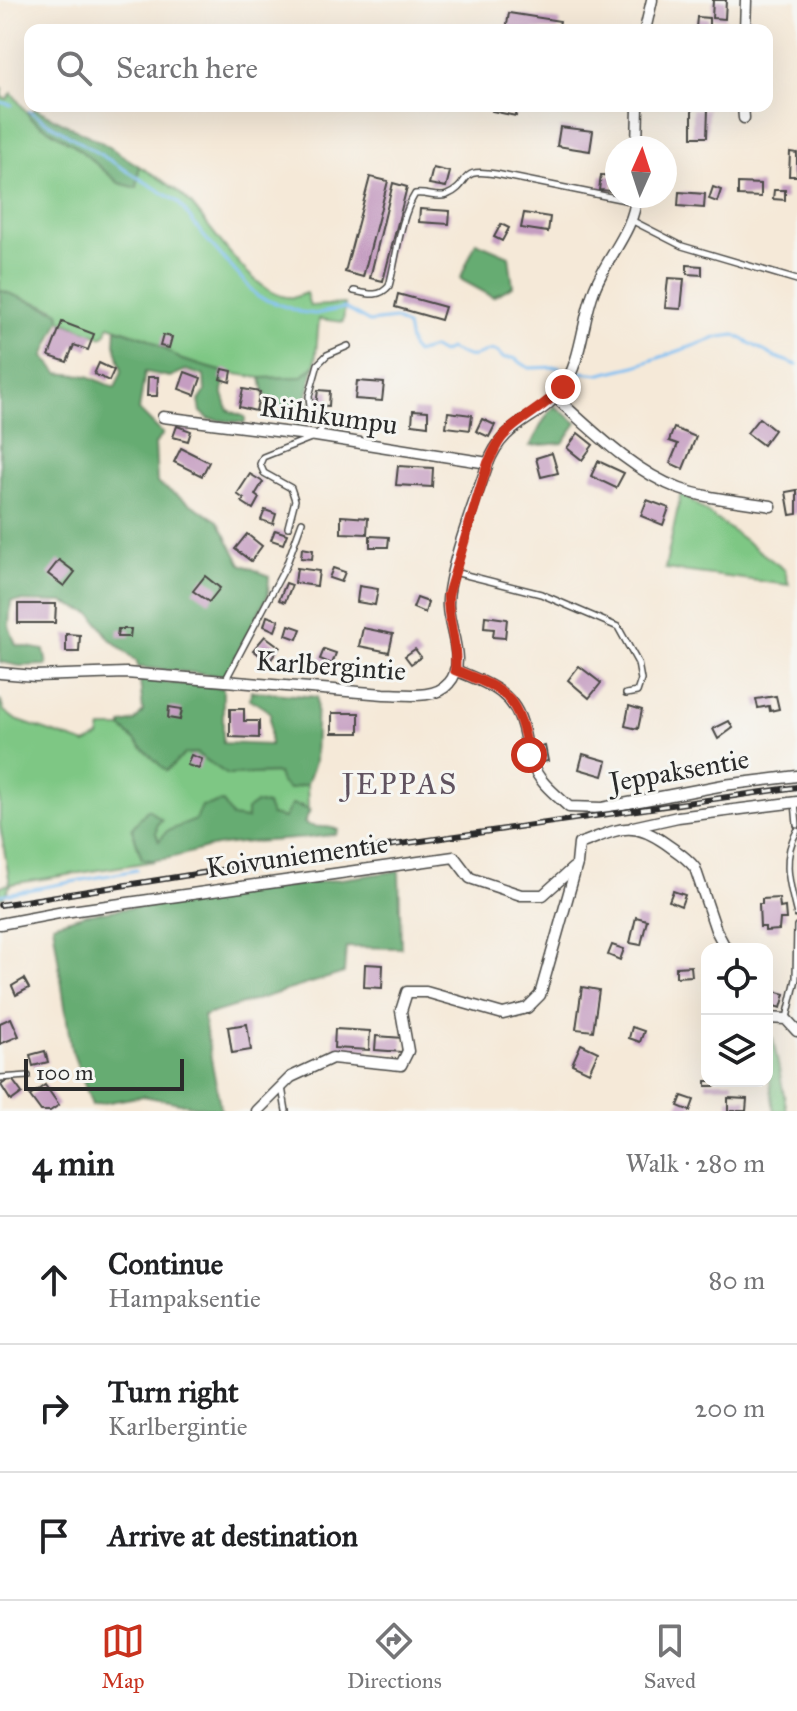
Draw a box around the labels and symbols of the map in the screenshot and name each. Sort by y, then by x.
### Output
north arrow [605,136,677,208]
route end [545,369,581,405]
street label: Riihikumpu [258,389,400,442]
street label: Karlbergintie [255,643,407,688]
route start [511,737,547,773]
street label: Jeppaksentie [603,741,752,801]
district label: JEPPAS [339,766,458,802]
street label: Koivuniementie [204,825,390,886]
scale bar [24,1055,184,1091]

